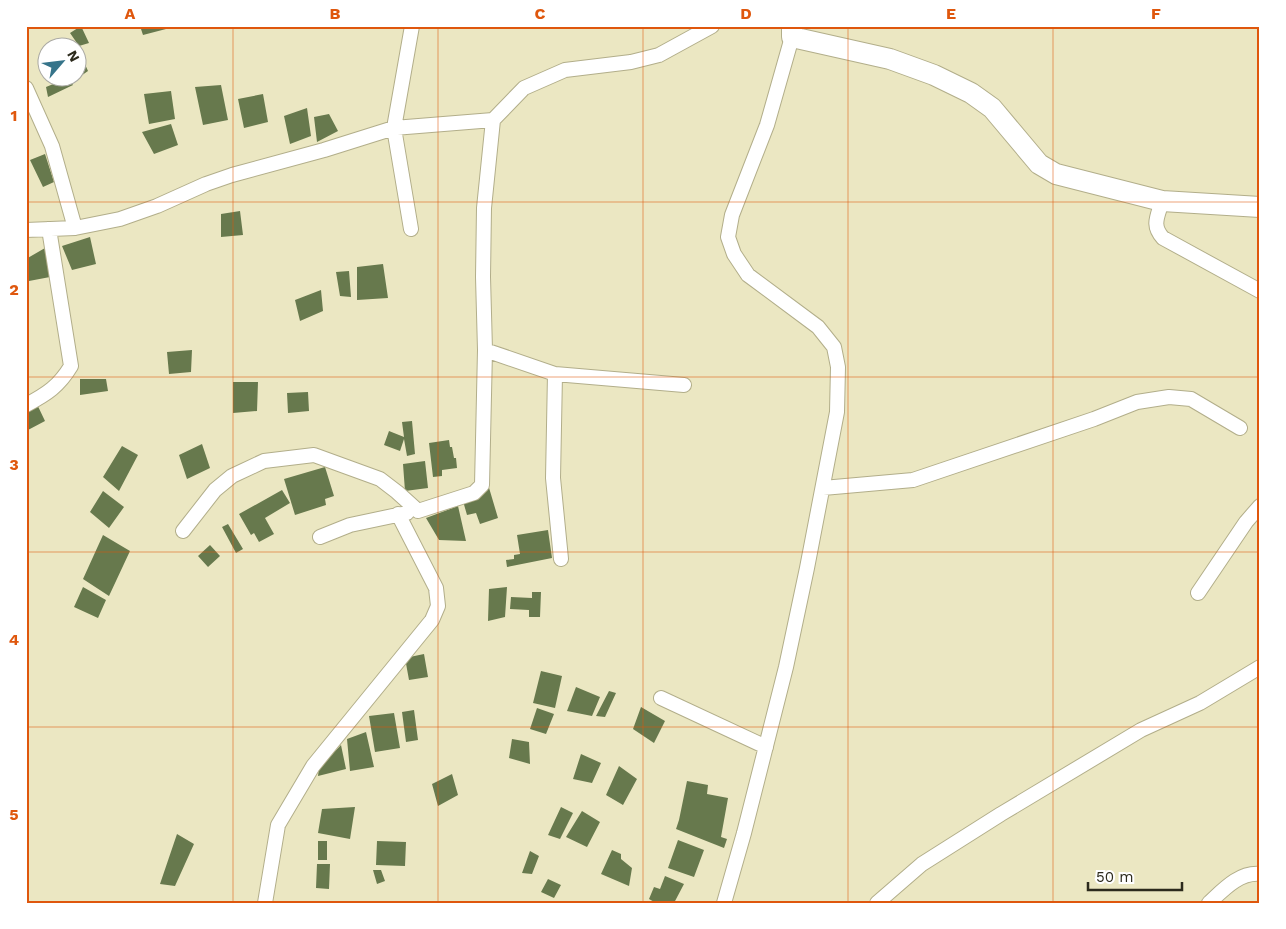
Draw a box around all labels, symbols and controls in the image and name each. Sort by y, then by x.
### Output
text: A [125,4,136,23]
text: B [330,4,341,23]
text: C [535,4,546,23]
text: D [740,4,752,23]
text: E [946,4,956,23]
text: F [1151,4,1161,23]
north arrow [38,38,88,88]
text: N [64,48,83,64]
text: 1 [11,106,17,125]
text: 2 [9,280,19,299]
text: 3 [9,455,19,474]
text: 4 [9,630,19,649]
text: 5 [9,805,19,824]
scale bar [1088,859,1182,891]
text: 50 m [1096,868,1133,886]

